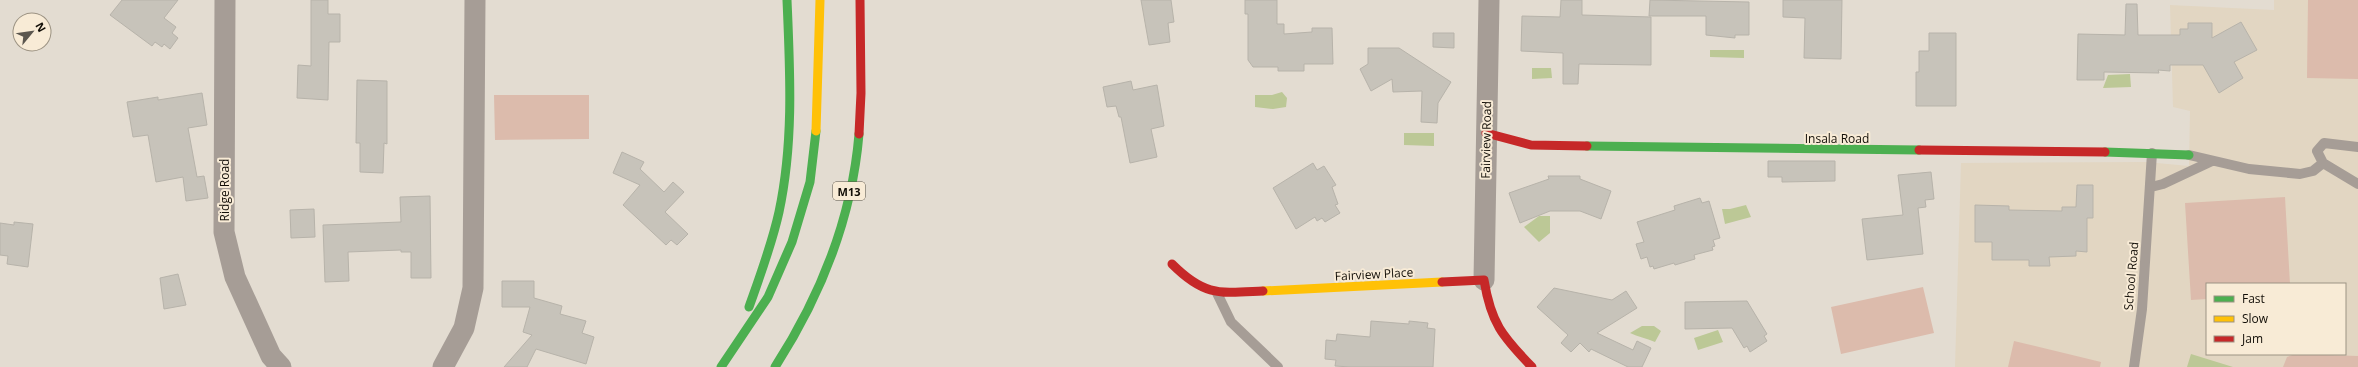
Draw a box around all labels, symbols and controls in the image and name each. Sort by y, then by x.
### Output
north arrow [12,12,52,52]
text: N [32,19,50,34]
street label: Fairview Road [1477,101,1495,179]
street label: Insala Road [1805,130,1869,147]
street label: Ridge Road [216,159,233,221]
road number: M13 [833,182,865,200]
street label: School Road [2120,241,2142,311]
street label: Fairview Place [1334,263,1414,285]
legend [2206,283,2346,355]
text: Fast [2242,290,2265,307]
text: Slow [2242,310,2269,327]
text: Jam [2241,330,2263,347]

